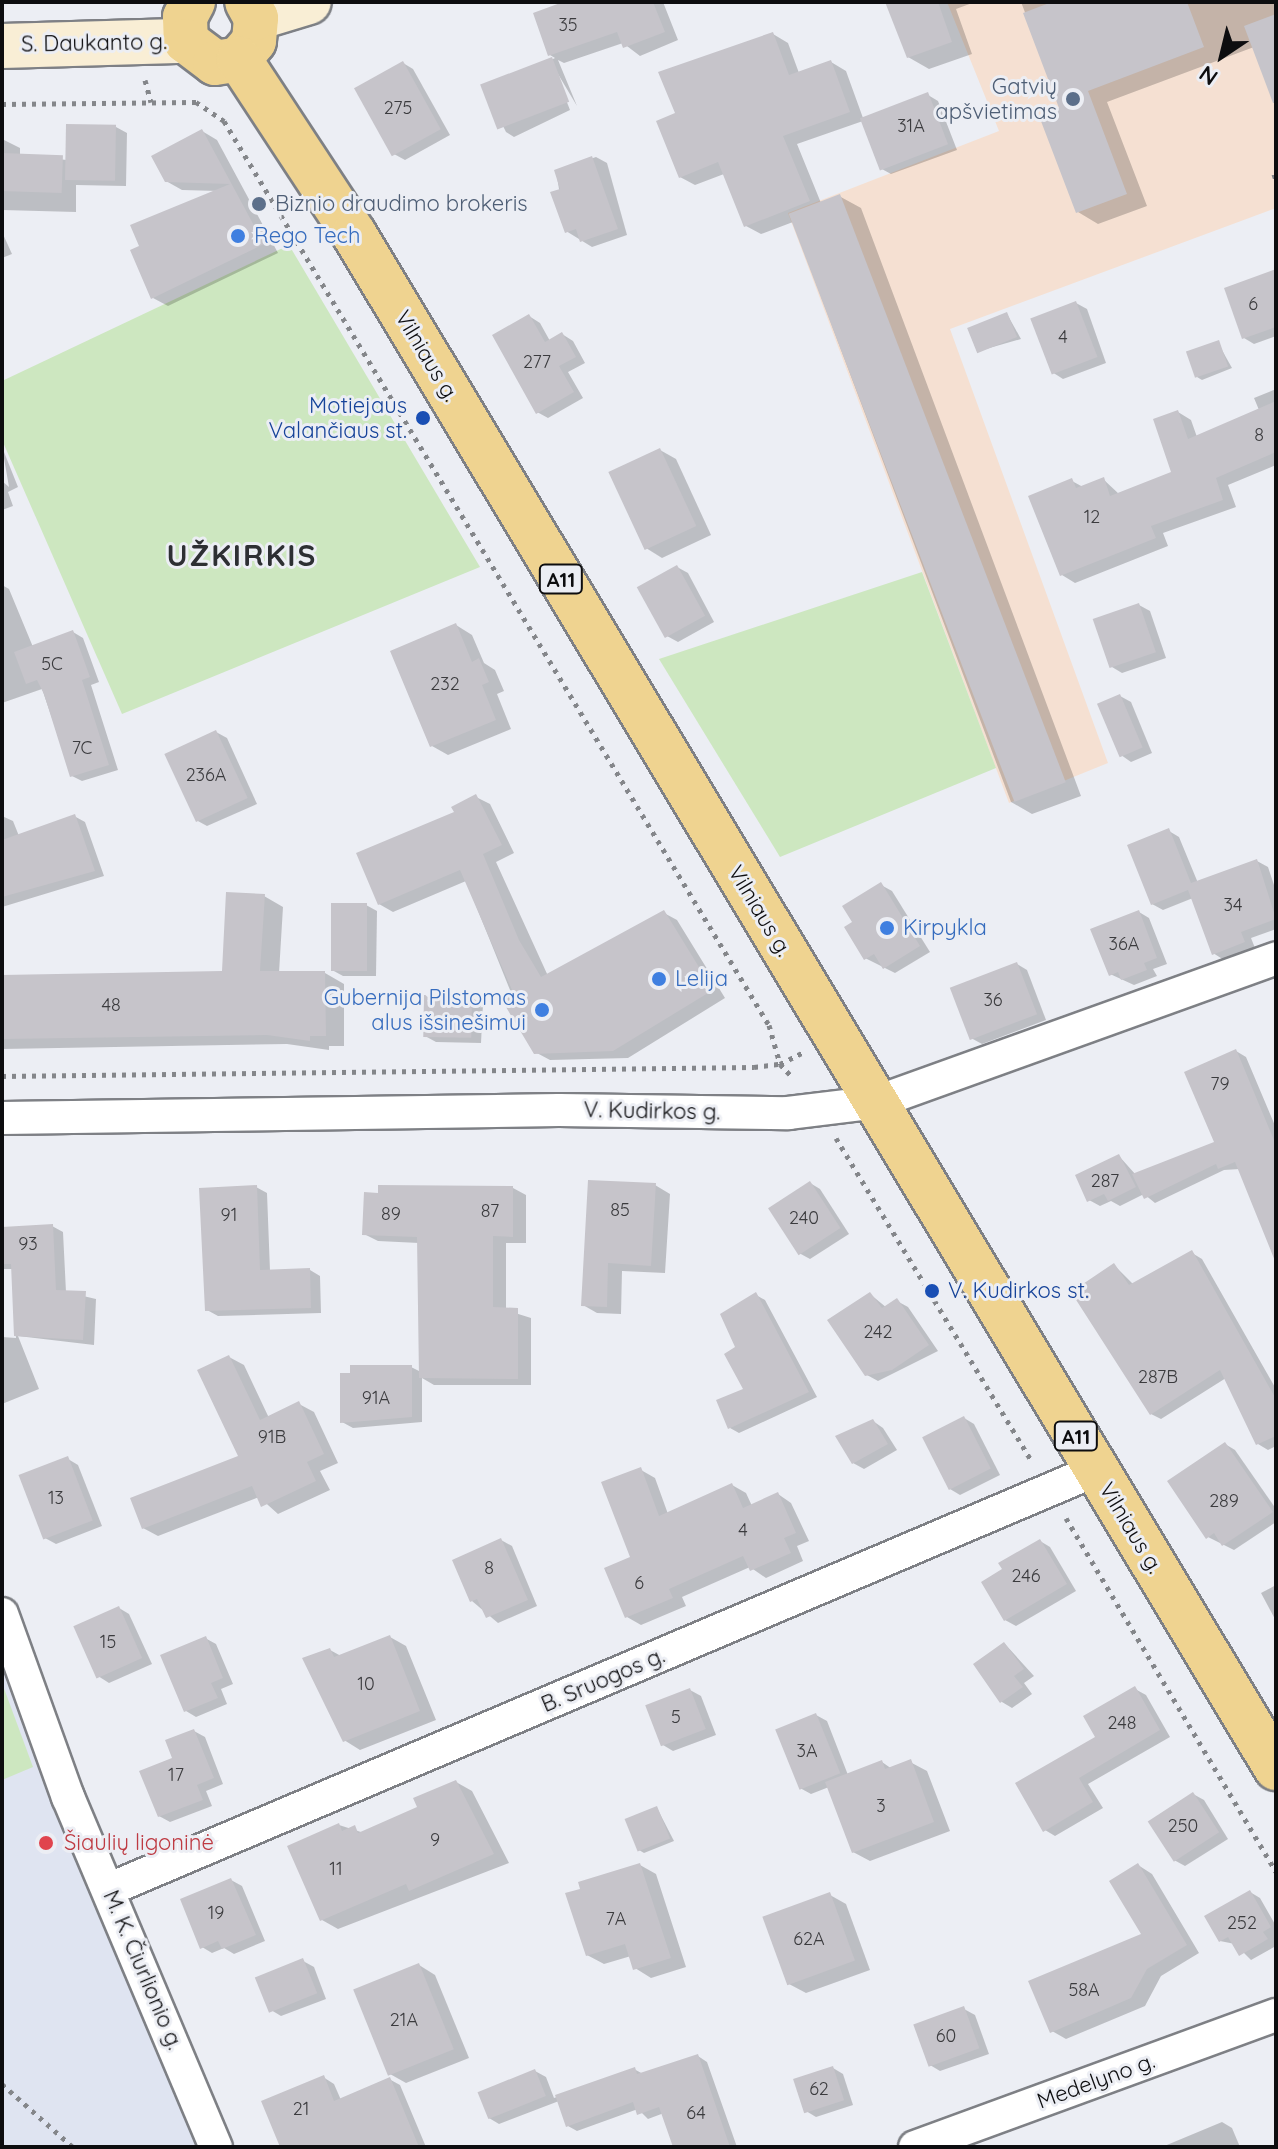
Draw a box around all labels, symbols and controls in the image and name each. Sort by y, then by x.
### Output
house number: 35 [558,14,578,36]
north arrow [1182,16,1262,96]
street label: S. Daukanto g. [21,29,167,57]
text: N [1194,60,1223,92]
place label: Gatvių apšvietimas [935,73,1057,124]
marker: Gatvių apšvietimas [1064,90,1082,108]
house number: 275 [384,97,412,119]
house number: 31A [897,115,925,137]
place label: Biznio draudimo brokeris [275,191,528,217]
marker: Biznio draudimo brokeris [250,195,268,213]
place label: Rego Tech [254,223,361,249]
marker: Rego Tech [229,227,247,245]
house number: 6 [1248,293,1258,315]
street label: Vilniaus g. [390,306,464,406]
house number: 4 [1058,326,1068,348]
house number: 277 [523,351,551,373]
place label: Motiejaus Valančiaus st. [268,392,407,444]
marker: Motiejaus Valančiaus st. [414,409,432,427]
house number: 8 [1254,424,1264,446]
house number: 12 [1084,506,1100,528]
district label: UŽKIRKIS [167,537,317,573]
road number: A11 [537,563,585,595]
house number: 5C [41,653,63,675]
house number: 232 [430,673,460,695]
house number: 7C [72,737,92,759]
house number: 236A [186,764,226,786]
street label: Vilniaus g. [723,861,797,961]
house number: 34 [1224,894,1242,916]
place label: Kirpykla [903,915,987,941]
marker: Kirpykla [878,919,896,937]
house number: 36A [1109,933,1139,955]
place label: Lelija [675,966,728,992]
marker: Lelija [650,970,668,988]
place label: Gubernija Pilstomas alus išsinešimui [324,984,526,1036]
house number: 36 [983,989,1003,1011]
house number: 48 [101,994,121,1016]
marker: Gubernija Pilstomas alus išsinešimui [533,1001,551,1019]
house number: 79 [1210,1073,1230,1095]
street label: V. Kudirkos g. [583,1097,721,1125]
house number: 287 [1091,1170,1119,1192]
house number: 85 [610,1199,630,1221]
house number: 87 [481,1200,499,1222]
house number: 89 [381,1203,401,1225]
house number: 91 [221,1204,237,1226]
house number: 240 [789,1207,819,1229]
house number: 93 [18,1233,38,1255]
place label: V. Kudirkos st. [948,1278,1089,1304]
marker: V. Kudirkos st. [923,1282,941,1300]
house number: 242 [863,1321,893,1343]
house number: 287B [1138,1366,1178,1388]
house number: 91A [362,1387,390,1409]
road number: A11 [1052,1420,1100,1452]
house number: 91B [258,1426,286,1448]
street label: Vilniaus g. [1094,1478,1168,1578]
house number: 13 [48,1487,64,1509]
house number: 289 [1209,1490,1239,1512]
house number: 4 [738,1519,748,1541]
house number: 8 [484,1557,494,1579]
house number: 246 [1012,1565,1040,1587]
house number: 6 [634,1572,644,1594]
house number: 15 [100,1631,116,1653]
street label: B. Sruogos g. [537,1642,669,1718]
house number: 10 [357,1673,375,1695]
house number: 5 [671,1706,681,1728]
house number: 248 [1108,1712,1136,1734]
house number: 3A [796,1740,818,1762]
house number: 17 [168,1764,184,1786]
house number: 3 [876,1795,886,1817]
house number: 250 [1168,1815,1198,1837]
house number: 9 [430,1829,440,1851]
place label: Šiaulių ligoninė [64,1830,214,1856]
marker: Šiaulių ligoninė [35,1832,57,1854]
house number: 11 [329,1858,343,1880]
street label: M. K. Čiurlionio g. [98,1886,188,2054]
house number: 19 [208,1902,224,1924]
house number: 7A [606,1908,626,1930]
house number: 252 [1227,1912,1257,1934]
house number: 62A [793,1928,825,1950]
house number: 58A [1068,1979,1100,2001]
house number: 21A [390,2009,418,2031]
house number: 60 [936,2025,956,2047]
street label: Medelyno g. [1034,2048,1158,2114]
house number: 62 [809,2078,829,2100]
house number: 21 [293,2098,309,2120]
house number: 64 [686,2102,706,2124]

